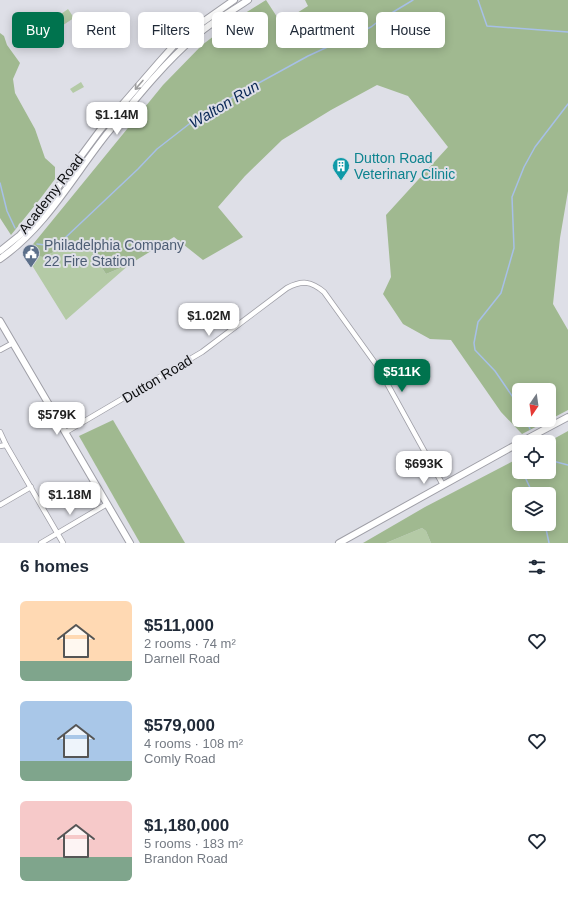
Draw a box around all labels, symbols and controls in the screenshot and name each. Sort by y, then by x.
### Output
chip: Buy [12,12,64,48]
chip: Rent [72,12,130,48]
chip: Filters [138,12,204,48]
chip: New [212,12,268,48]
chip: Apartment [276,12,368,48]
chip: House [376,12,445,48]
water label: Walton Run [186,77,262,131]
one-way arrow [135,79,144,90]
pin: $1.14M [84,102,150,136]
text: $1.14M [95,107,139,122]
place label: Dutton Road Veterinary Clinic [354,150,455,182]
street label: Academy Road [15,151,87,237]
building icon: Dutton Road Veterinary Clinic [331,156,351,181]
place label: Philadelphia Company 22 Fire Station [44,237,184,269]
public building icon: Philadelphia Company 22 Fire Station [21,243,41,268]
pin: $1.02M [176,303,242,337]
text: $1.02M [187,308,231,323]
street label: Dutton Road [119,352,195,406]
pin: $511K [374,359,430,393]
text: $511K [383,364,421,379]
north arrow [512,383,556,427]
map controls [512,383,556,531]
pin: $579K [29,402,85,436]
text: $579K [38,407,76,422]
button: locate [512,435,556,479]
pin: $693K [396,451,452,485]
text: $693K [405,456,443,471]
pin: $1.18M [37,482,103,516]
text: $1.18M [48,487,92,502]
button: layers [512,487,556,531]
icon: filters [526,556,548,578]
text: 6 homes [20,557,89,576]
text: $511,000 [144,616,214,635]
icon: home [52,617,100,665]
icon: heart [526,630,548,652]
text: 2 rooms · 74 m² [144,636,236,651]
text: Darnell Road [144,651,220,666]
text: $579,000 [144,716,215,735]
icon: home [52,717,100,765]
icon: heart [526,730,548,752]
text: 4 rooms · 108 m² [144,736,243,751]
text: Comly Road [144,751,216,766]
text: $1,180,000 [144,816,229,835]
icon: home [52,817,100,865]
icon: heart [526,830,548,852]
text: 5 rooms · 183 m² [144,836,243,851]
text: Brandon Road [144,851,228,866]

